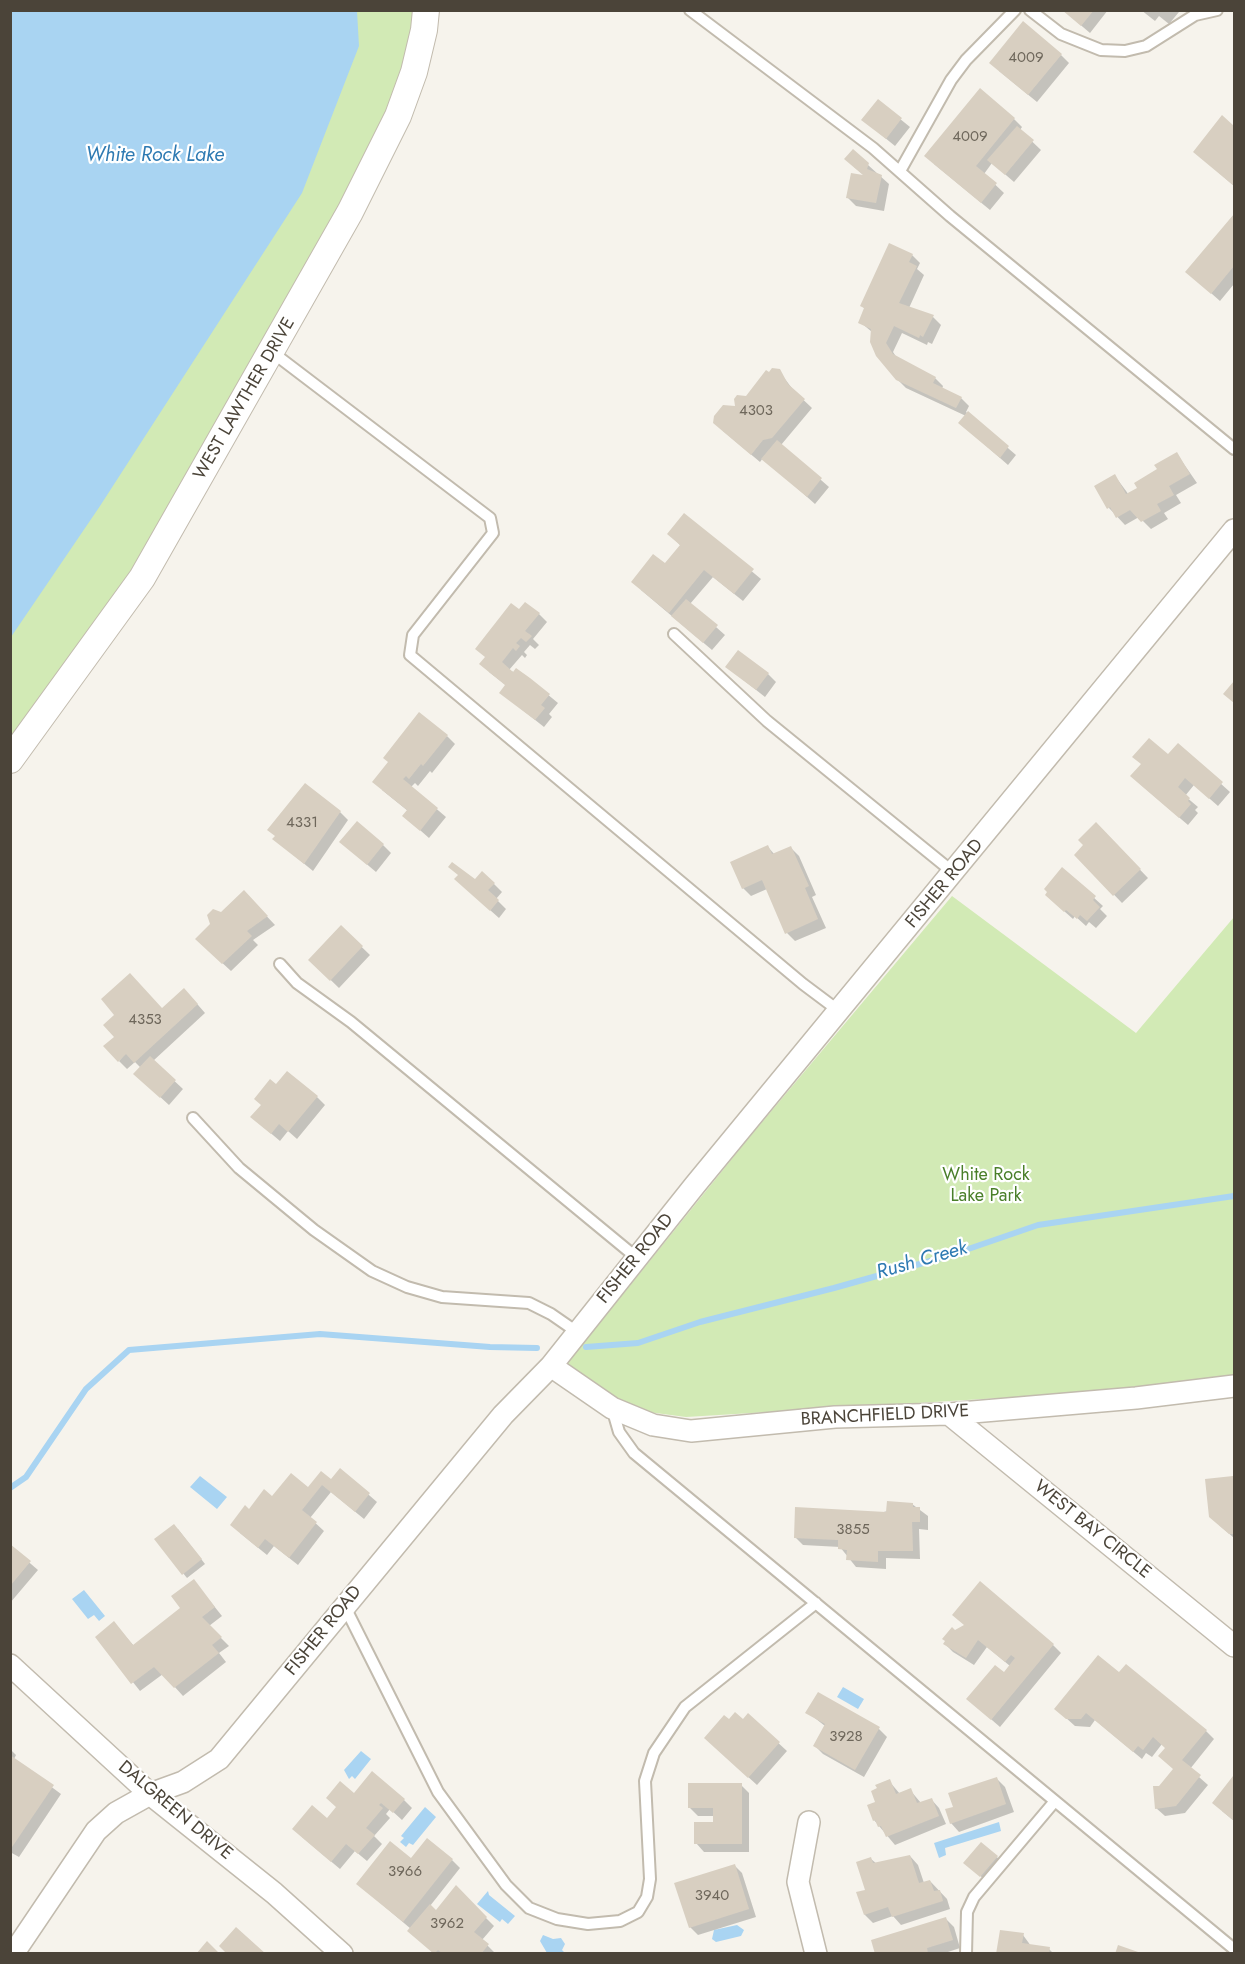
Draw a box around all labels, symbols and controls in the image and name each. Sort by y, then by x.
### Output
house number: 4009 [1008,49,1044,67]
house number: 4009 [952,128,988,146]
water label: White Rock Lake [86,144,224,168]
street label: WEST LAWTHER DRIVE [190,314,300,484]
house number: 4303 [739,402,773,420]
house number: 4331 [286,814,318,832]
street label: FISHER ROAD [902,835,988,933]
house number: 4353 [128,1011,162,1029]
park label: White Rock Lake Park [942,1165,1030,1208]
street label: FISHER ROAD [593,1210,679,1308]
water label: Rush Creek [874,1237,970,1285]
street label: BRANCHFIELD DRIVE [800,1401,970,1431]
street label: WEST BAY CIRCLE [1029,1476,1155,1584]
house number: 3855 [836,1521,870,1539]
street label: FISHER ROAD [281,1582,367,1680]
house number: 3928 [829,1728,863,1746]
street label: DALGREEN DRIVE [113,1757,237,1865]
house number: 3966 [388,1863,422,1881]
house number: 3940 [695,1887,729,1905]
house number: 3962 [430,1915,464,1933]

